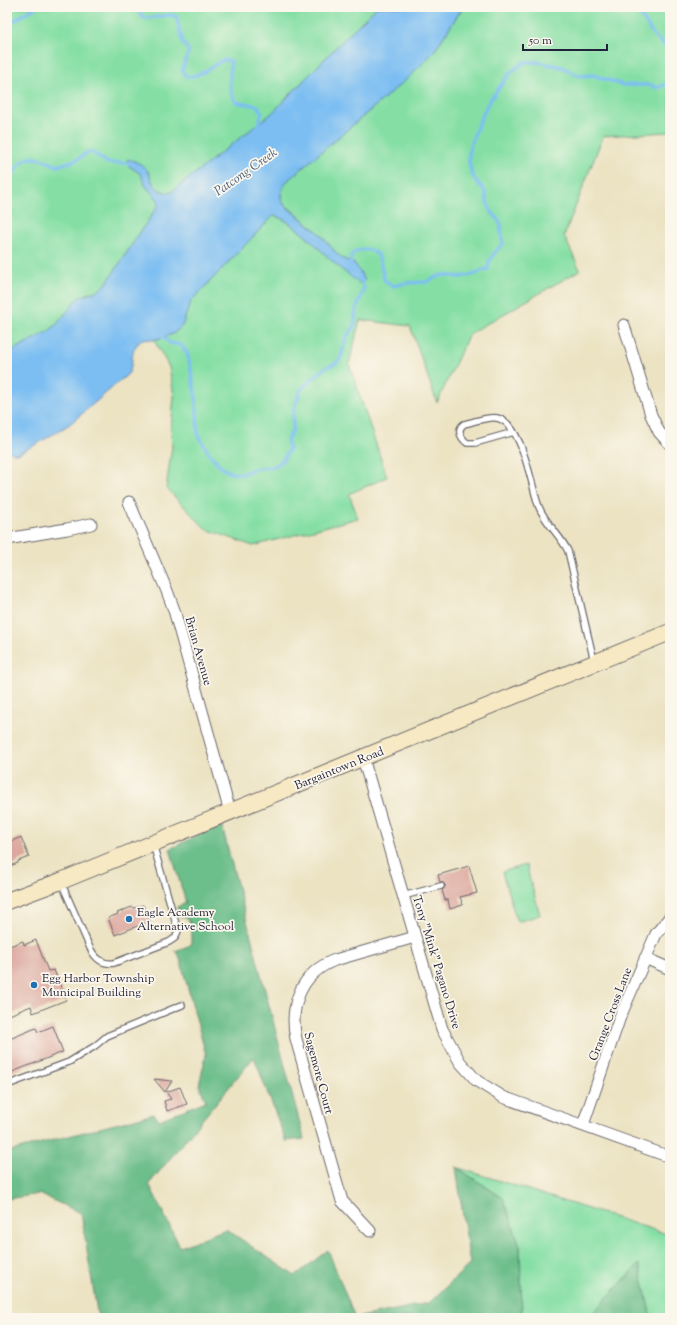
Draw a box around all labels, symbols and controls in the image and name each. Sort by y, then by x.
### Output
scale bar [523,26,607,52]
text: 50 m [528,32,552,50]
water label: Patcong Creek [211,144,281,201]
street label: Brian Avenue [180,615,217,688]
street label: Bargaintown Road [292,743,387,795]
street label: Tony "Mink" Pagano Drive [407,893,465,1032]
place label: Eagle Academy Alternative School [137,904,235,936]
marker: Eagle Academy Alternative School [124,914,134,924]
street label: Grange Cross Lane [585,965,637,1064]
place label: Egg Harbor Township Municipal Building [42,970,155,1002]
marker: Egg Harbor Township Municipal Building [29,980,39,990]
street label: Sagemore Court [298,1030,338,1116]

